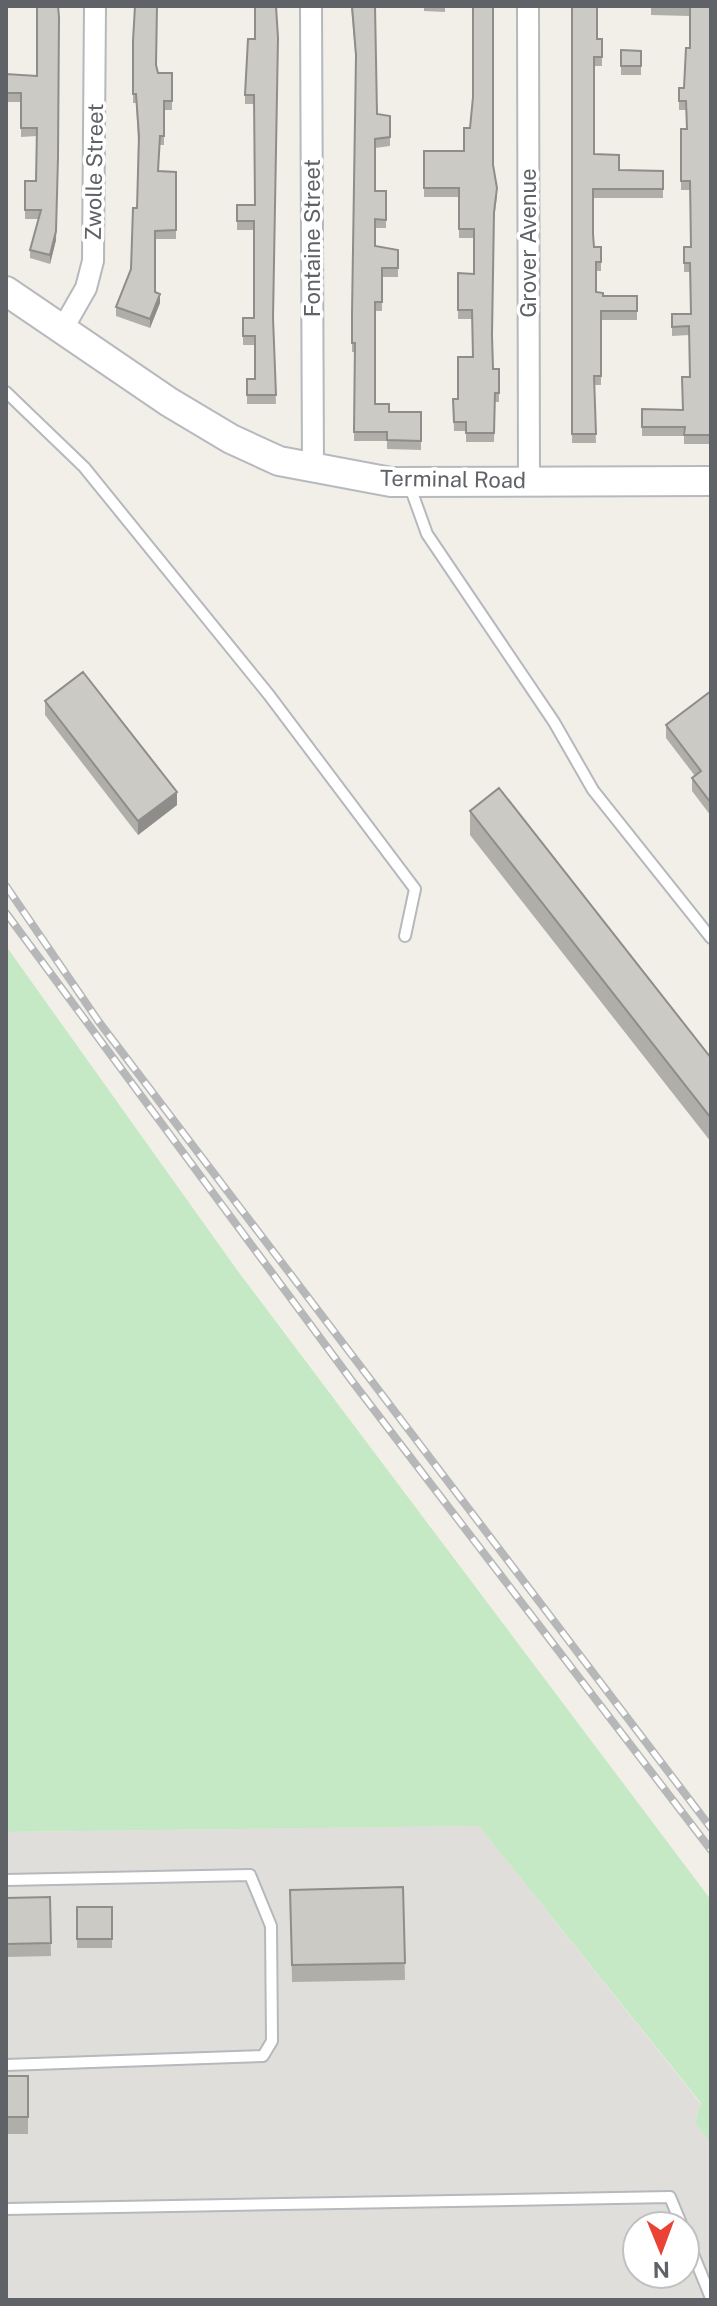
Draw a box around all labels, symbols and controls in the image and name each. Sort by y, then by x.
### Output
street label: Zwolle Street [80,103,108,241]
street label: Fontaine Street [299,159,325,317]
street label: Grover Avenue [515,168,541,318]
street label: Terminal Road [380,465,526,493]
north arrow [621,2210,701,2290]
text: N [653,2257,670,2283]

